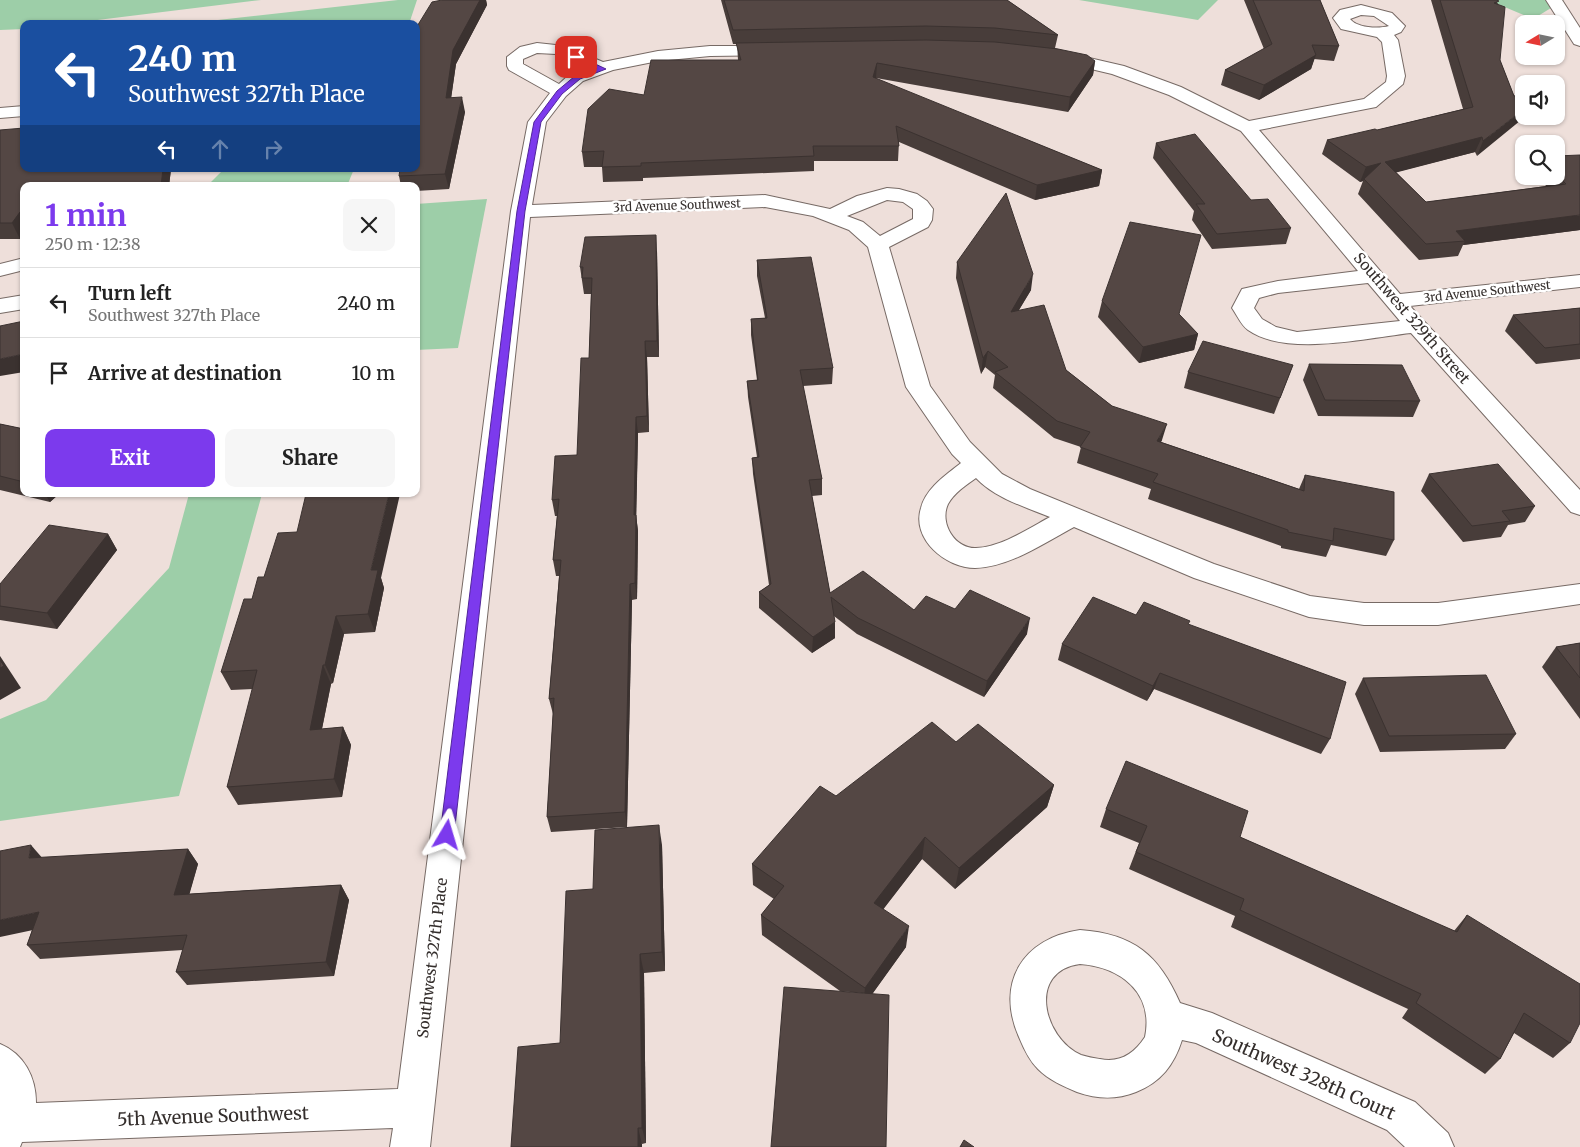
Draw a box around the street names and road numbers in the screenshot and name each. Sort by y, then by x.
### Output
street label: 3rd Avenue Southwest [613,195,741,215]
street label: Southwest 329th Street [1350,248,1474,388]
street label: 3rd Avenue Southwest [1423,277,1552,305]
street label: Southwest 327th Place [413,877,451,1039]
street label: Southwest 328th Court [1209,1023,1399,1125]
street label: 5th Avenue Southwest [117,1101,309,1131]

